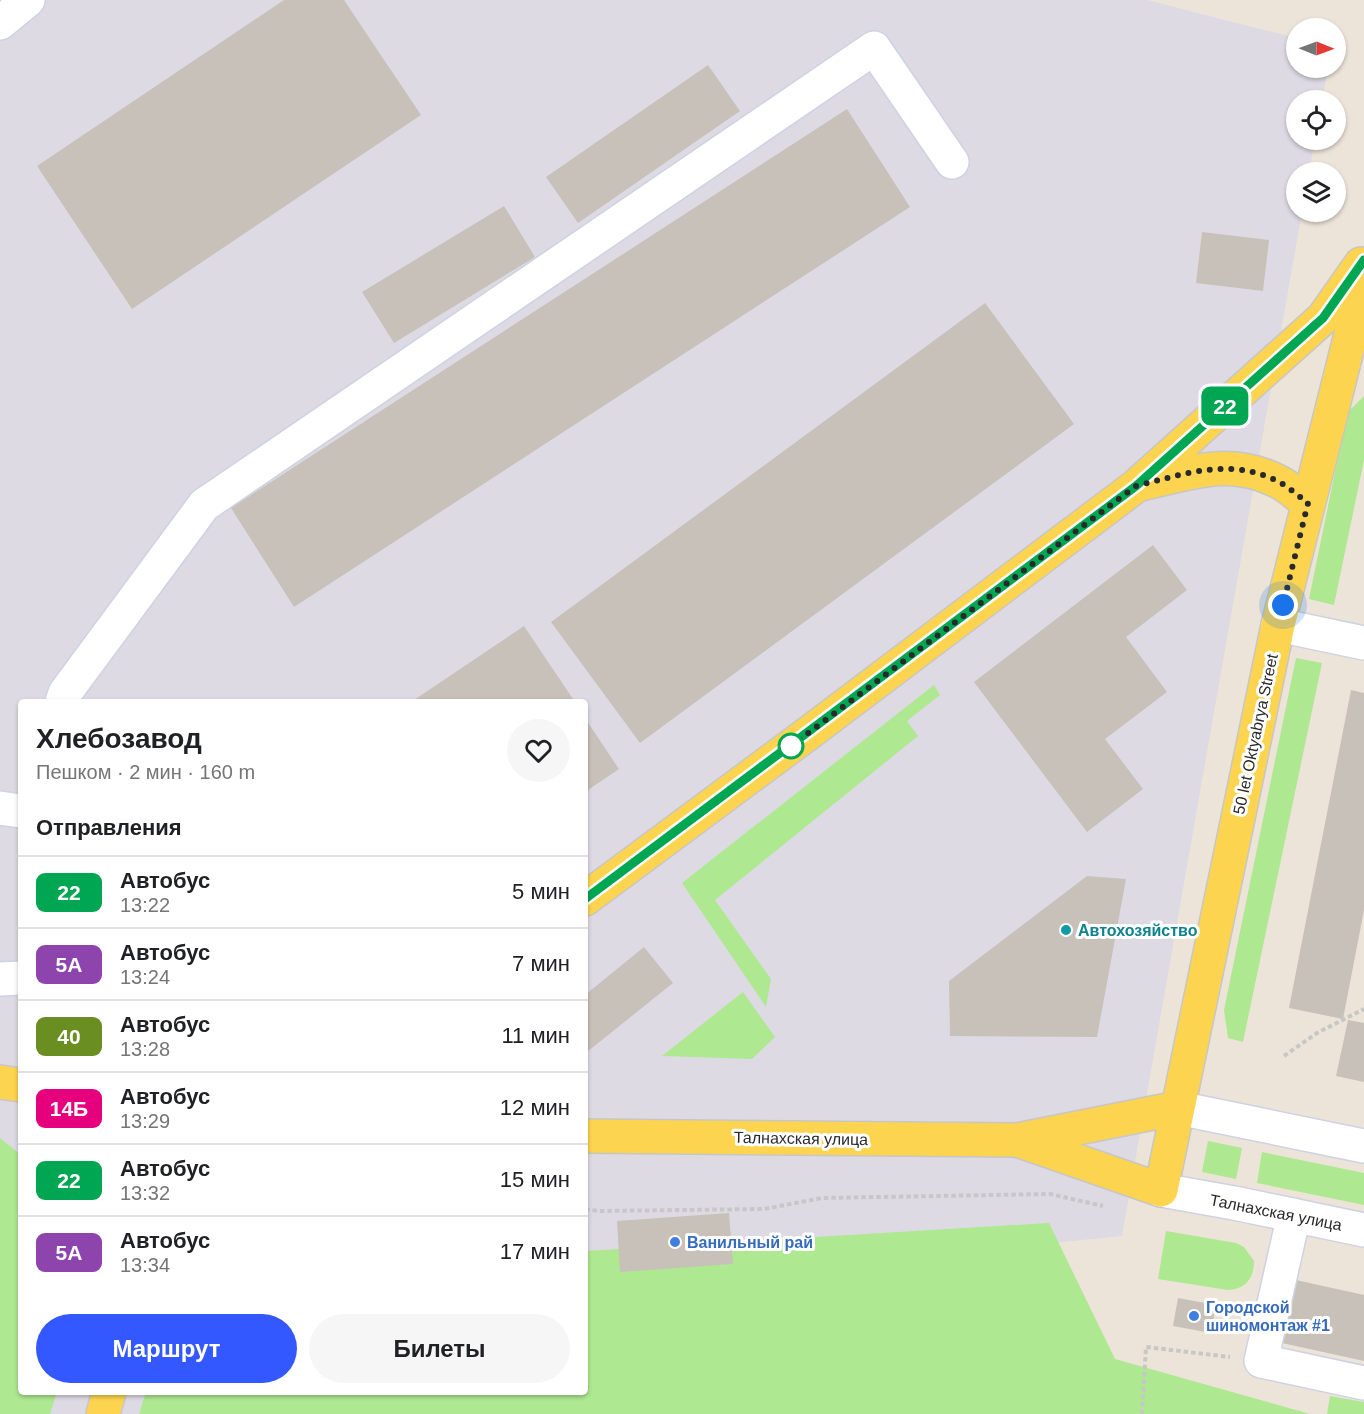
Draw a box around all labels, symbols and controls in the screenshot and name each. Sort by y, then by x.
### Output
north arrow [1286,18,1346,78]
map controls [1286,18,1346,222]
button: locate [1286,90,1346,150]
button: layers [1286,162,1346,222]
line badge: 22 [1198,386,1252,426]
text: 22 [1213,395,1237,418]
your location [1268,590,1298,620]
street label: 50 let Oktyabrya Street [1230,652,1281,816]
button: heart [507,719,570,782]
text: Хлебозавод [36,723,202,754]
unlabelled marker [778,733,804,759]
text: Пешком · 2 мин · 160 m [36,761,255,783]
text: Отправления [36,815,182,840]
text: Автобус [120,868,210,893]
text: 5 мин [512,879,570,904]
text: 22 [57,881,81,904]
text: 13:22 [120,894,170,916]
place label: Автохозяйство [1078,922,1198,939]
marker: Автохозяйство [1059,923,1073,937]
text: Автобус [120,940,210,965]
text: 7 мин [512,951,570,976]
text: 5А [56,953,82,976]
text: 13:24 [120,966,170,988]
text: Автобус [120,1012,210,1037]
text: 11 мин [501,1023,570,1048]
text: 40 [57,1025,81,1048]
text: 13:28 [120,1038,170,1060]
text: Автобус [120,1084,210,1109]
text: 12 мин [500,1095,570,1120]
text: 14Б [50,1097,88,1120]
text: 13:29 [120,1110,170,1132]
street label: Талнахская улица [734,1129,868,1148]
text: Автобус [120,1156,210,1181]
text: 15 мин [500,1167,570,1192]
text: 22 [57,1169,81,1192]
text: 13:32 [120,1182,170,1204]
street label: Талнахская улица [1208,1191,1343,1234]
text: Автобус [120,1228,210,1253]
place label: Ванильный рай [687,1234,813,1251]
marker: Ванильный рай [668,1235,682,1249]
text: 17 мин [500,1239,570,1264]
text: 5А [56,1241,82,1264]
text: 13:34 [120,1254,170,1276]
place label: Городской шиномонтаж #1 [1206,1299,1330,1334]
marker: Городской шиномонтаж #1 [1187,1309,1201,1323]
button: Маршрут [36,1314,297,1383]
button: Билеты [309,1314,570,1383]

